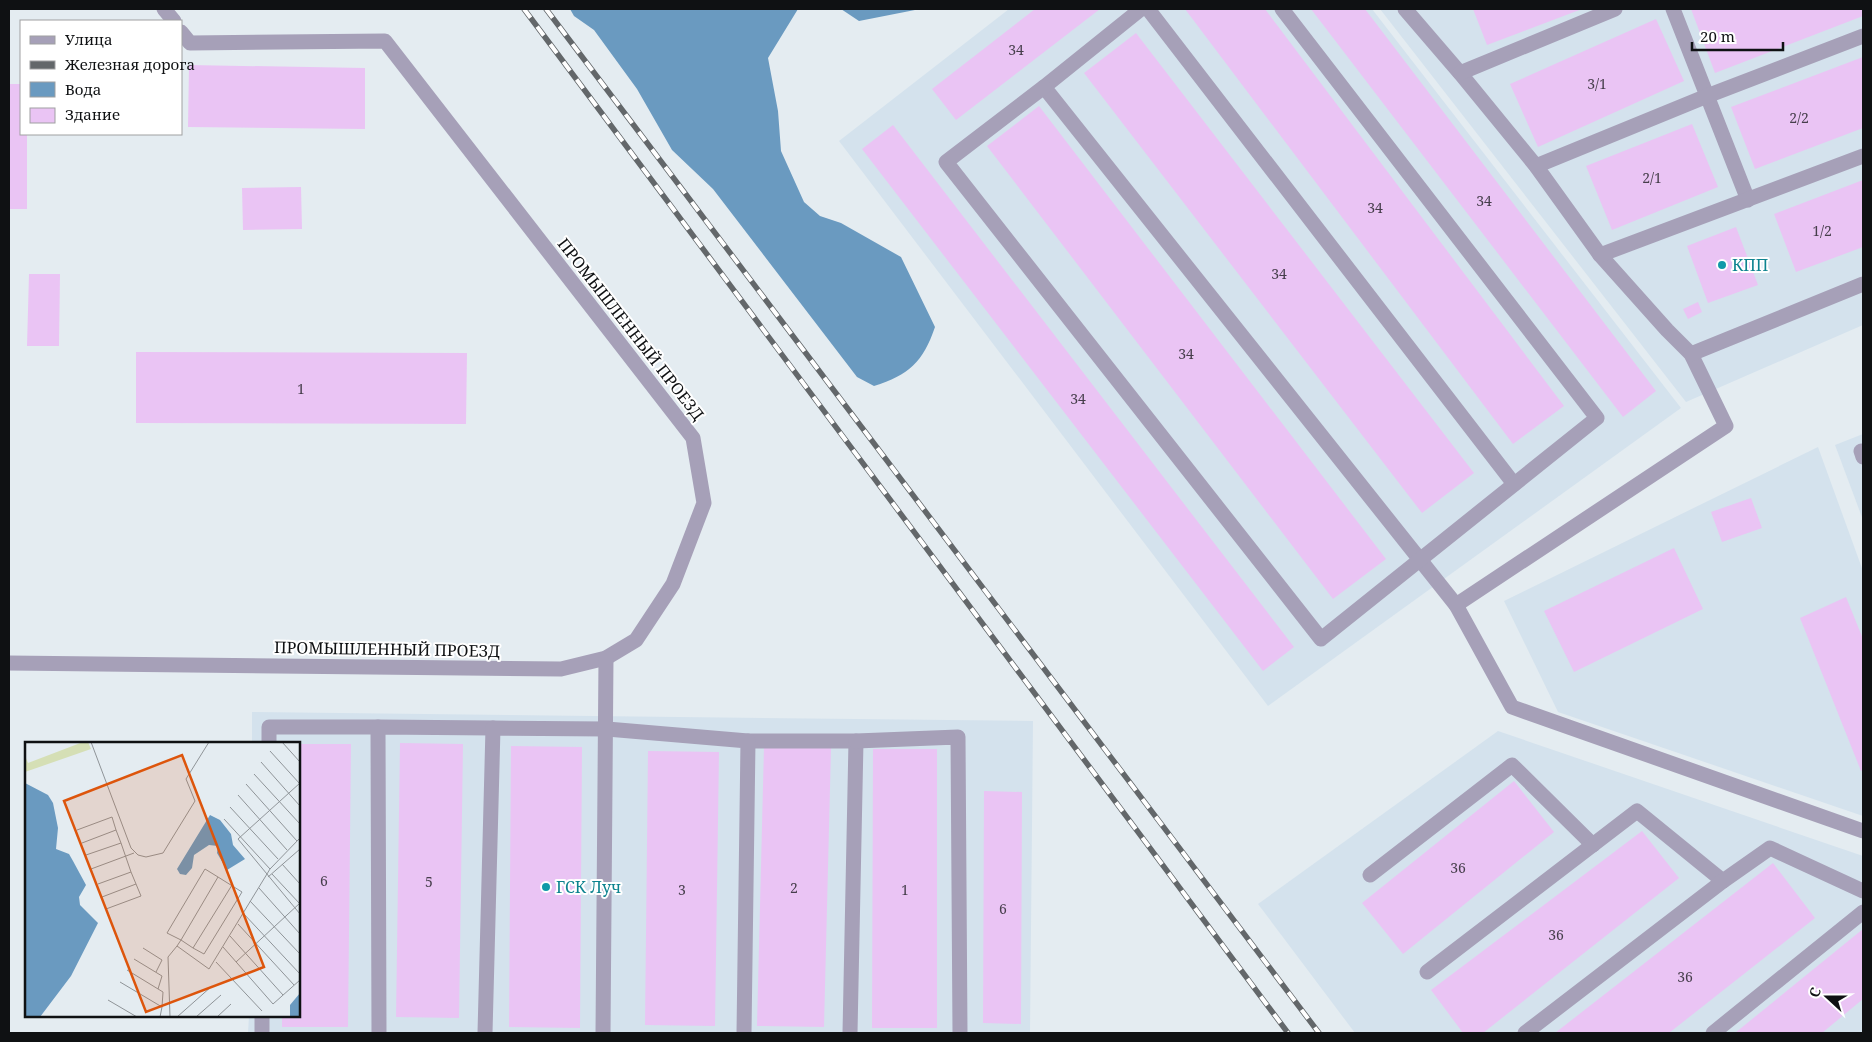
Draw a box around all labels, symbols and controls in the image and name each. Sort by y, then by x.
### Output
legend [20,20,182,135]
scale bar [1692,20,1783,52]
text: 20 m [1700,26,1735,46]
text: Улица [65,29,113,49]
house number: 34 [1008,40,1024,59]
text: Железная дорога [64,54,195,74]
house number: 3/1 [1587,74,1607,93]
text: Вода [65,79,101,99]
text: Здание [65,104,120,124]
house number: 2/2 [1789,108,1809,127]
house number: 2/1 [1642,168,1662,187]
house number: 34 [1476,191,1492,210]
house number: 34 [1367,198,1383,217]
house number: 1/2 [1812,221,1832,240]
street label: ПРОМЫШЛЕННЫЙ ПРОЕЗД [553,233,709,425]
place label: КПП [1732,254,1768,276]
marker: КПП [1716,259,1728,271]
house number: 34 [1271,264,1287,283]
house number: 34 [1178,344,1194,363]
house number: 1 [297,379,305,398]
house number: 34 [1070,389,1086,408]
street label: ПРОМЫШЛЕННЫЙ ПРОЕЗД [274,636,500,662]
inset map [25,742,300,1017]
house number: 36 [1450,858,1466,877]
house number: 6 [320,871,328,890]
house number: 5 [425,872,433,891]
place label: ГСК Луч [556,876,621,898]
house number: 2 [790,878,798,897]
house number: 3 [678,880,686,899]
house number: 1 [901,880,909,899]
marker: ГСК Луч [540,881,552,893]
house number: 6 [999,899,1007,918]
house number: 36 [1548,925,1564,944]
house number: 36 [1677,967,1693,986]
north arrow [1802,972,1852,1022]
text: С [1804,984,1825,1000]

